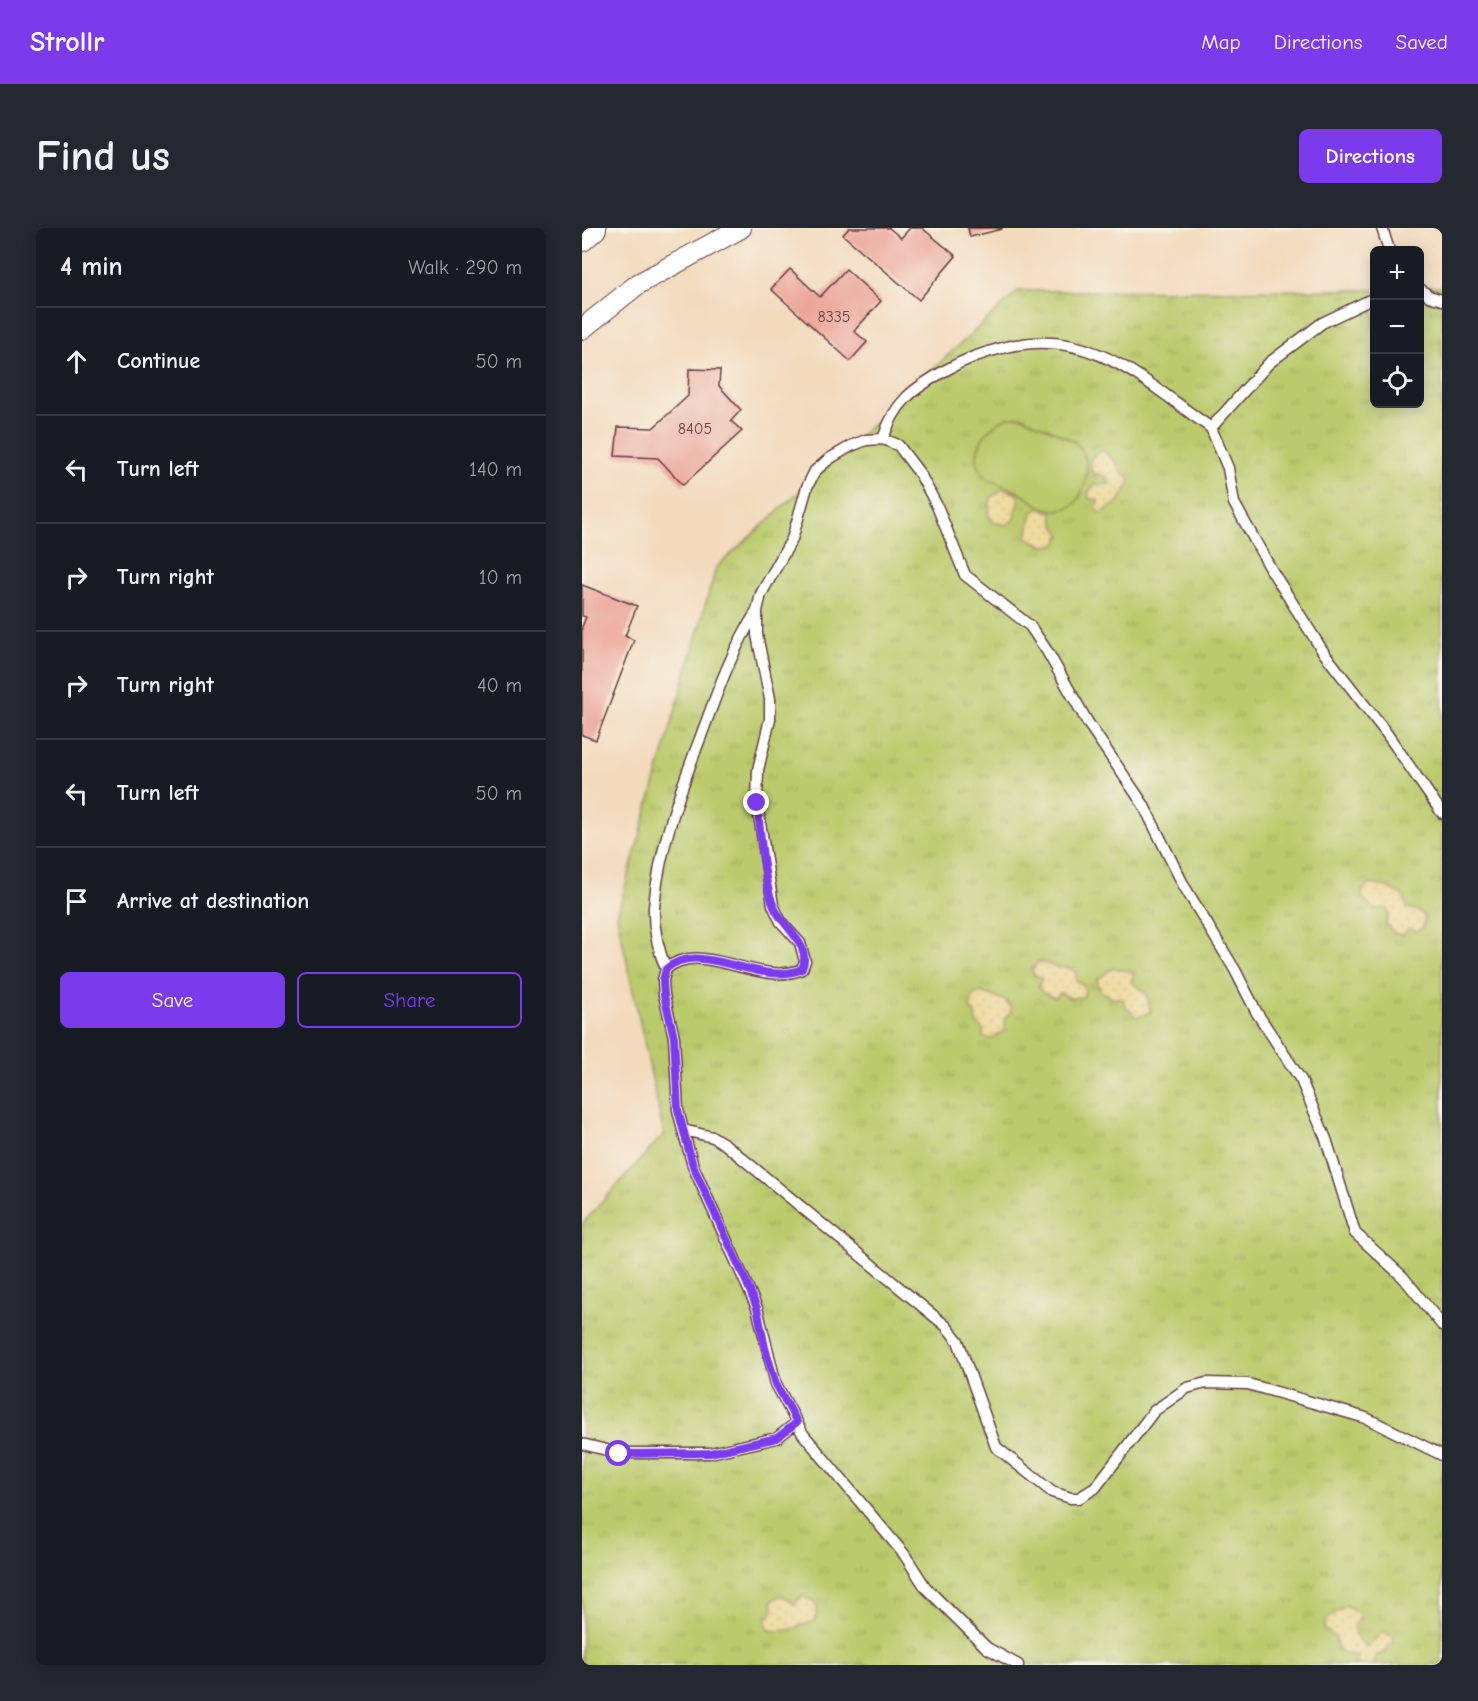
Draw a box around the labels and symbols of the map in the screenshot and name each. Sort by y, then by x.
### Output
house number: 8335 [817,308,851,326]
house number: 8405 [678,420,712,438]
route end [743,789,769,815]
route start [605,1440,631,1466]

